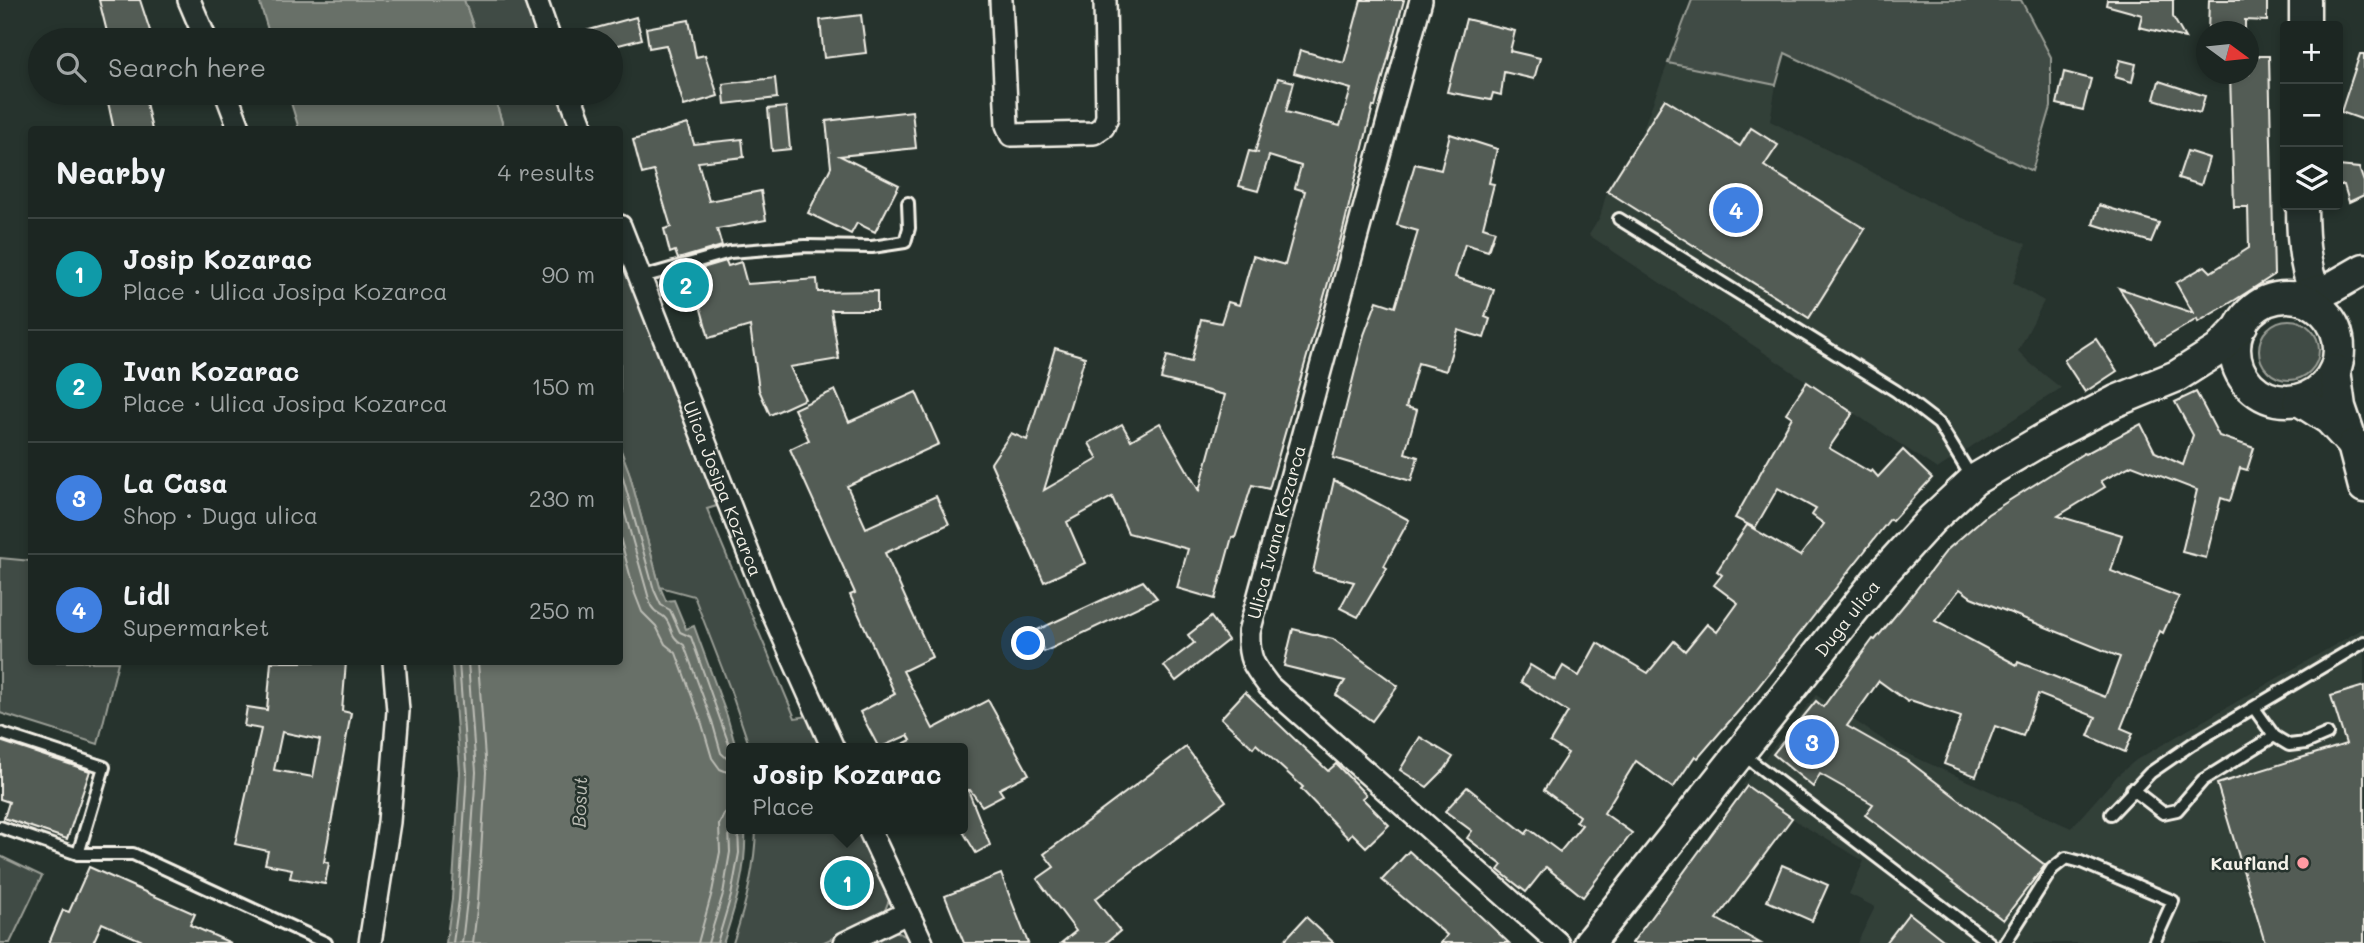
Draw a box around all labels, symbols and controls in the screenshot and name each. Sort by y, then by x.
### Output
north arrow [2196,21,2259,84]
map controls [2280,21,2343,210]
button: + [2280,21,2343,84]
search box [28,28,623,105]
icon: search [52,48,90,86]
text: Search here [108,50,266,84]
button: − [2280,84,2343,147]
button: layers [2280,147,2343,210]
text: Nearby [56,152,166,192]
text: 4 results [498,157,595,187]
pin: 4 [1713,184,1759,236]
text: Josip Kozarac [123,242,312,276]
text: 1 [74,259,84,289]
text: 90 m [542,259,595,289]
pin: 2 [663,259,709,311]
text: Place · Ulica Josipa Kozarca [123,276,448,306]
text: Ivan Kozarac [123,354,299,388]
text: 2 [73,371,85,401]
text: 150 m [531,371,595,401]
text: Place · Ulica Josipa Kozarca [123,388,448,418]
street label: Ulica Josipa Kozarca [678,397,768,580]
street label: Ulica Ivana Kozarca [1241,443,1311,621]
text: La Casa [123,466,228,500]
text: 3 [72,483,86,513]
text: 230 m [529,483,595,513]
text: Shop · Duga ulica [123,500,318,530]
street label: Duga ulica [1809,575,1885,661]
text: Lidl [123,578,170,612]
text: 4 [72,595,86,625]
text: 250 m [529,595,595,625]
text: Supermarket [123,612,269,642]
your location [1011,626,1045,660]
pin: 3 [1789,716,1835,768]
popup [726,743,968,834]
text: Josip Kozarac [752,757,942,791]
water label: Bosut [566,776,592,828]
text: Place [752,791,814,821]
place label: Kaufland [2210,851,2289,875]
marker: Kaufland [2295,855,2311,871]
pin: 1 [824,857,870,909]

